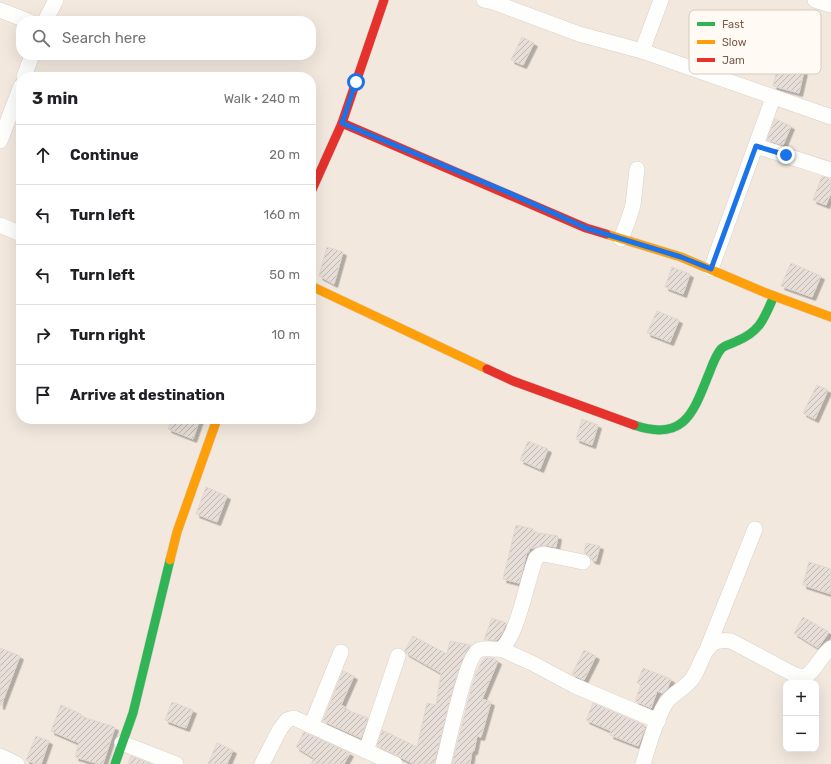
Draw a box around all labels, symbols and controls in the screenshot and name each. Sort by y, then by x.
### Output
legend [689,10,821,74]
search box [16,16,316,60]
text: Fast [722,18,745,31]
icon: search [30,27,52,49]
text: Search here [62,29,146,47]
text: Slow [722,36,747,49]
text: Jam [722,54,745,67]
route start [347,73,365,91]
text: 3 min [32,88,78,108]
text: Walk · 240 m [224,91,300,106]
icon: ahead [32,144,54,166]
text: Continue [70,146,139,164]
route end [777,146,795,164]
text: 20 m [269,147,300,162]
icon: left [32,204,54,226]
text: Turn left [70,206,135,224]
text: 160 m [264,207,300,222]
icon: left [32,264,54,286]
text: Turn left [70,266,135,284]
text: 50 m [269,267,300,282]
icon: right [32,324,54,346]
text: Turn right [70,326,145,344]
text: 10 m [271,327,300,342]
icon: arrive [32,384,54,406]
text: Arrive at destination [70,386,225,404]
map controls [783,680,819,752]
button: + [783,680,819,716]
button: − [783,716,819,752]

